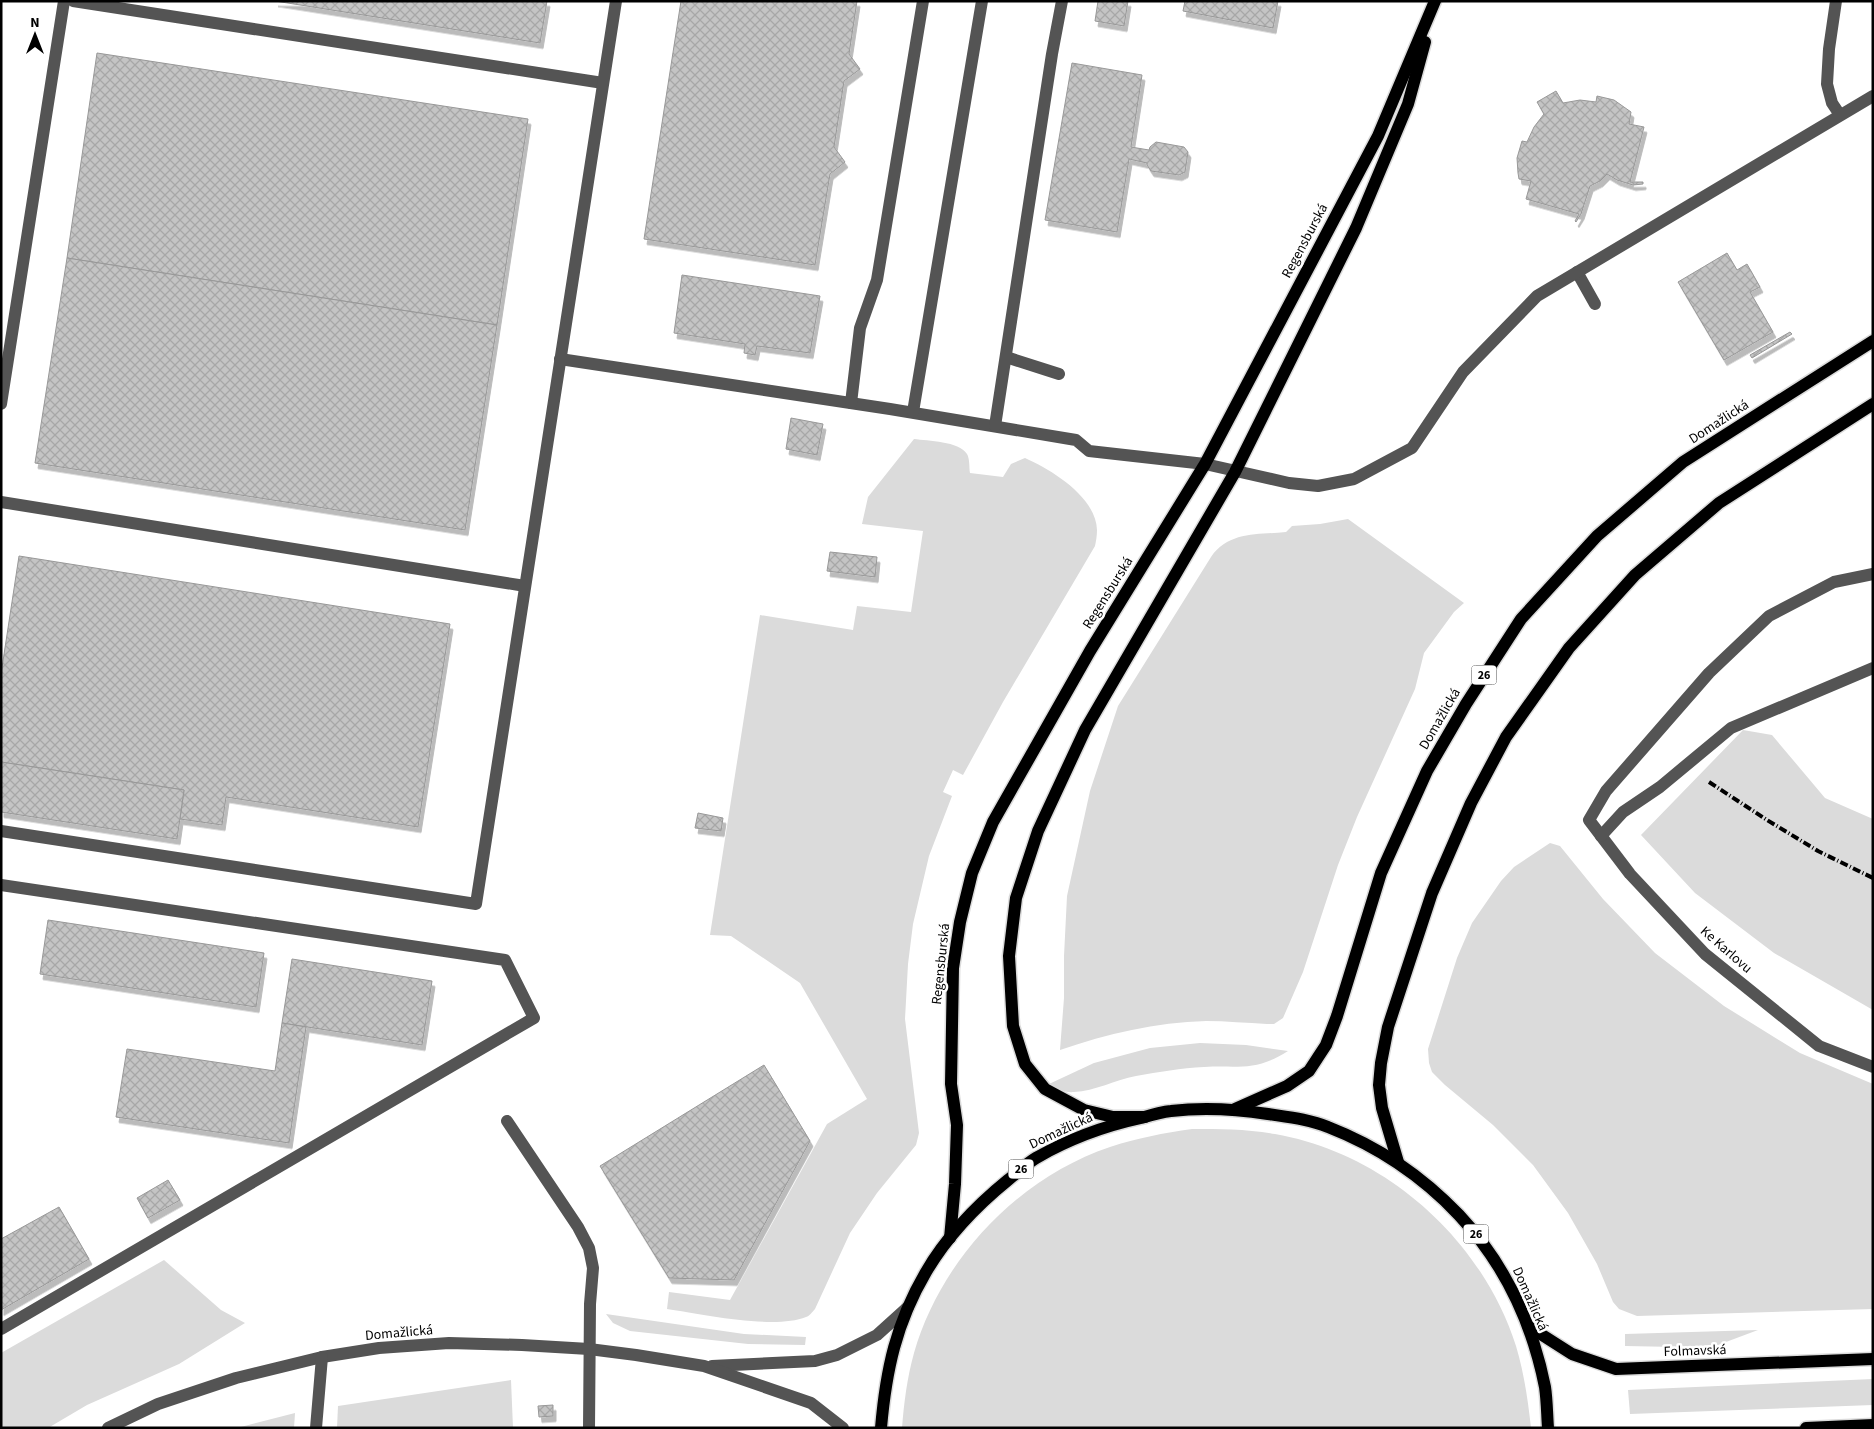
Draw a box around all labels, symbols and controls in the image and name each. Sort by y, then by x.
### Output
north arrow [10,10,60,60]
text: N [30,13,40,33]
street label: Regensburská [1277,200,1333,282]
street label: Domažlická [1685,395,1753,449]
street label: Regensburská [1078,553,1138,633]
road number: 26 [1472,666,1496,684]
street label: Domažlická [1414,685,1466,753]
street label: Regensburská [927,922,955,1006]
street label: Ke Karlovu [1696,922,1756,978]
street label: Domažlická [1026,1108,1096,1154]
road number: 26 [1008,1160,1034,1178]
road number: 26 [1464,1224,1488,1244]
street label: Domažlická [1507,1264,1553,1334]
street label: Domažlická [364,1320,434,1346]
street label: Folmavská [1663,1340,1727,1362]

